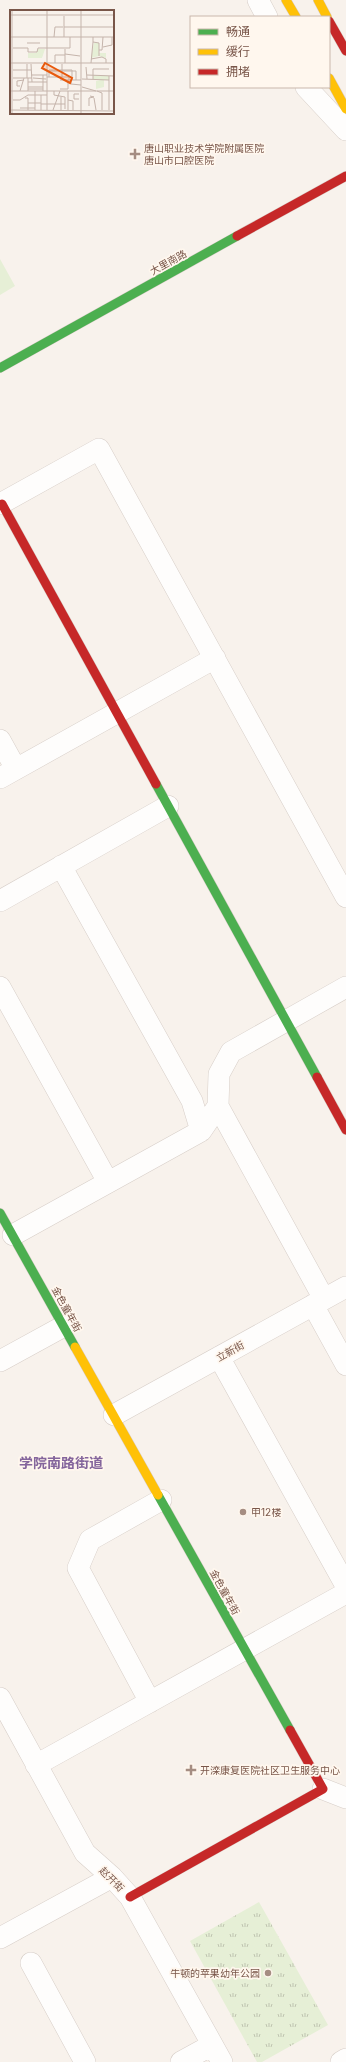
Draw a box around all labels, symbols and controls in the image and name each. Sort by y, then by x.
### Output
inset map [10,10,114,114]
legend [190,16,330,88]
text: 畅通 [226,24,250,39]
text: 缓行 [226,44,250,59]
text: 拥堵 [226,64,250,79]
place label: 唐山职业技术学院附属医院 唐山市口腔医院 [144,142,264,166]
marker: 唐山职业技术学院附属医院 唐山市口腔医院 [129,148,141,160]
street label: 大里南路 [148,247,188,277]
street label: 金色童年街 [50,1284,84,1334]
street label: 立新街 [214,1338,246,1364]
district label: 学院南路街道 [19,1454,103,1471]
place label: 甲12楼 [251,1506,281,1518]
marker: 甲12楼 [238,1507,248,1517]
street label: 金色童年街 [208,1567,242,1617]
marker: 开滦康复医院社区卫生服务中心 [185,1764,197,1776]
place label: 开滦康复医院社区卫生服务中心 [200,1764,340,1776]
street label: 赵开街 [97,1864,127,1894]
place label: 牛顿的苹果幼年公园 [170,1967,260,1979]
marker: 牛顿的苹果幼年公园 [263,1968,273,1978]

